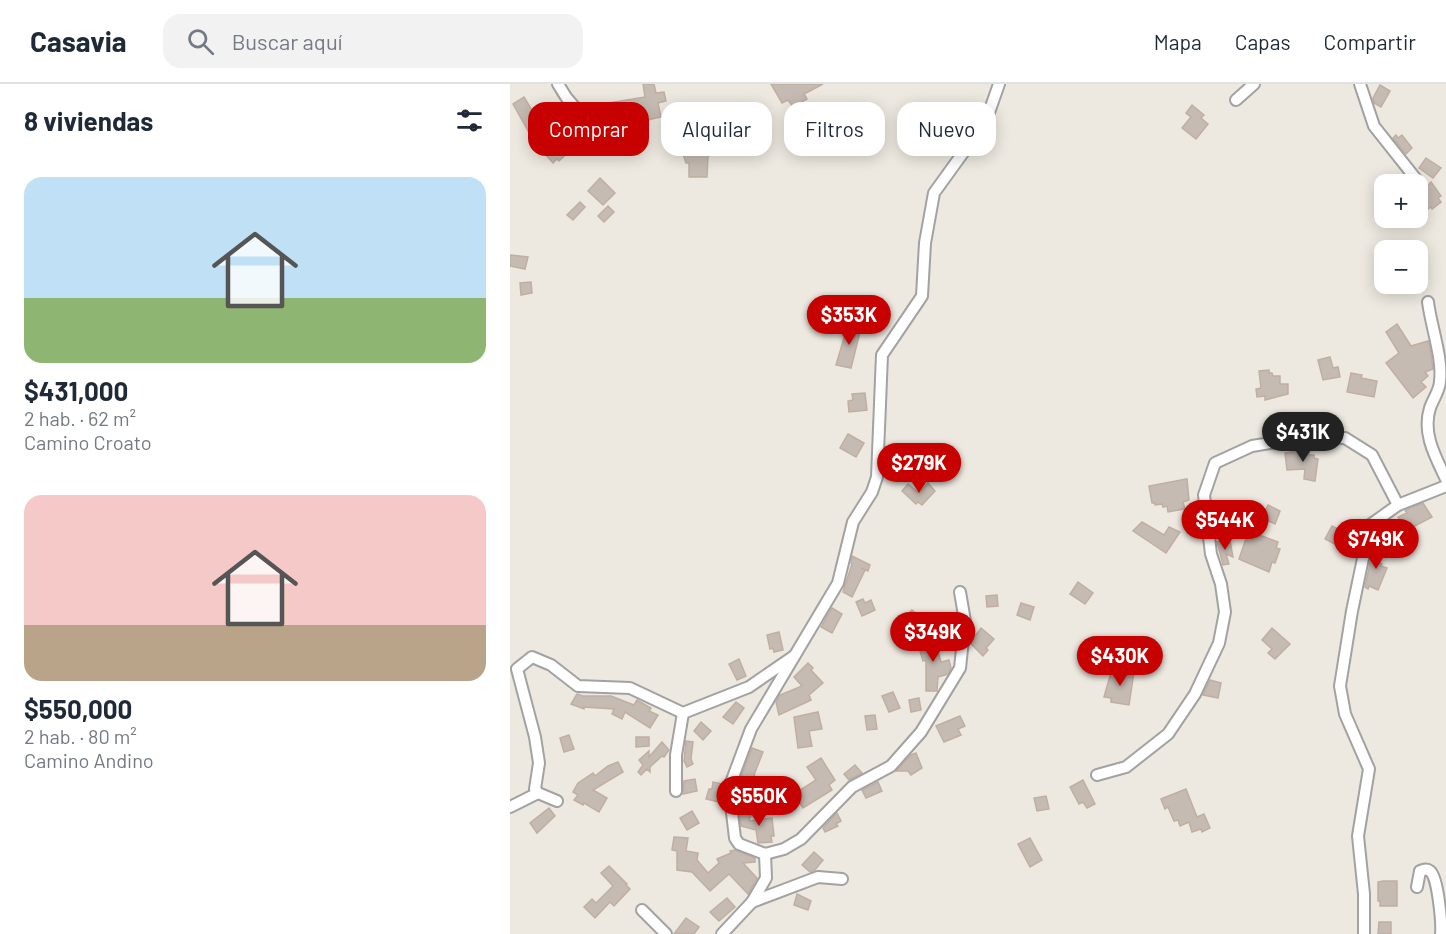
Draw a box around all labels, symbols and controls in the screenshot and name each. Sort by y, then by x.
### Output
search box [163,14,583,68]
text: Casavia [30,24,127,58]
icon: search [184,25,217,58]
text: Buscar aquí [232,28,342,54]
text: Mapa [1154,29,1202,54]
text: Capas [1235,29,1291,54]
text: Compartir [1324,29,1416,54]
chip: Comprar [528,102,649,156]
chip: Alquilar [661,102,772,156]
chip: Filtros [784,102,885,156]
chip: Nuevo [897,102,996,156]
icon: filters [453,104,486,137]
text: 8 viviendas [24,105,153,136]
map controls [1374,174,1428,294]
button: + [1374,174,1428,228]
icon: home [201,216,309,324]
button: − [1374,240,1428,294]
pin: $353K [807,295,891,346]
text: $353K [821,302,877,326]
text: $431,000 [24,375,128,406]
text: 2 hab. · 62 m² [24,406,136,430]
pin: $431K [1261,412,1345,463]
text: $431K [1276,419,1330,443]
text: Camino Croato [24,430,152,454]
pin: $279K [877,443,961,494]
text: $279K [891,450,947,474]
pin: $544K [1183,500,1267,551]
text: $544K [1196,507,1254,531]
pin: $749K [1334,519,1418,570]
text: $749K [1348,526,1404,550]
icon: home [201,534,309,642]
pin: $349K [891,612,975,663]
text: $349K [904,619,962,643]
pin: $430K [1078,636,1162,687]
text: $430K [1091,643,1149,667]
text: $550,000 [24,693,132,724]
text: 2 hab. · 80 m² [24,724,137,748]
text: Camino Andino [24,748,154,772]
pin: $550K [717,776,801,827]
text: $550K [731,783,787,807]

